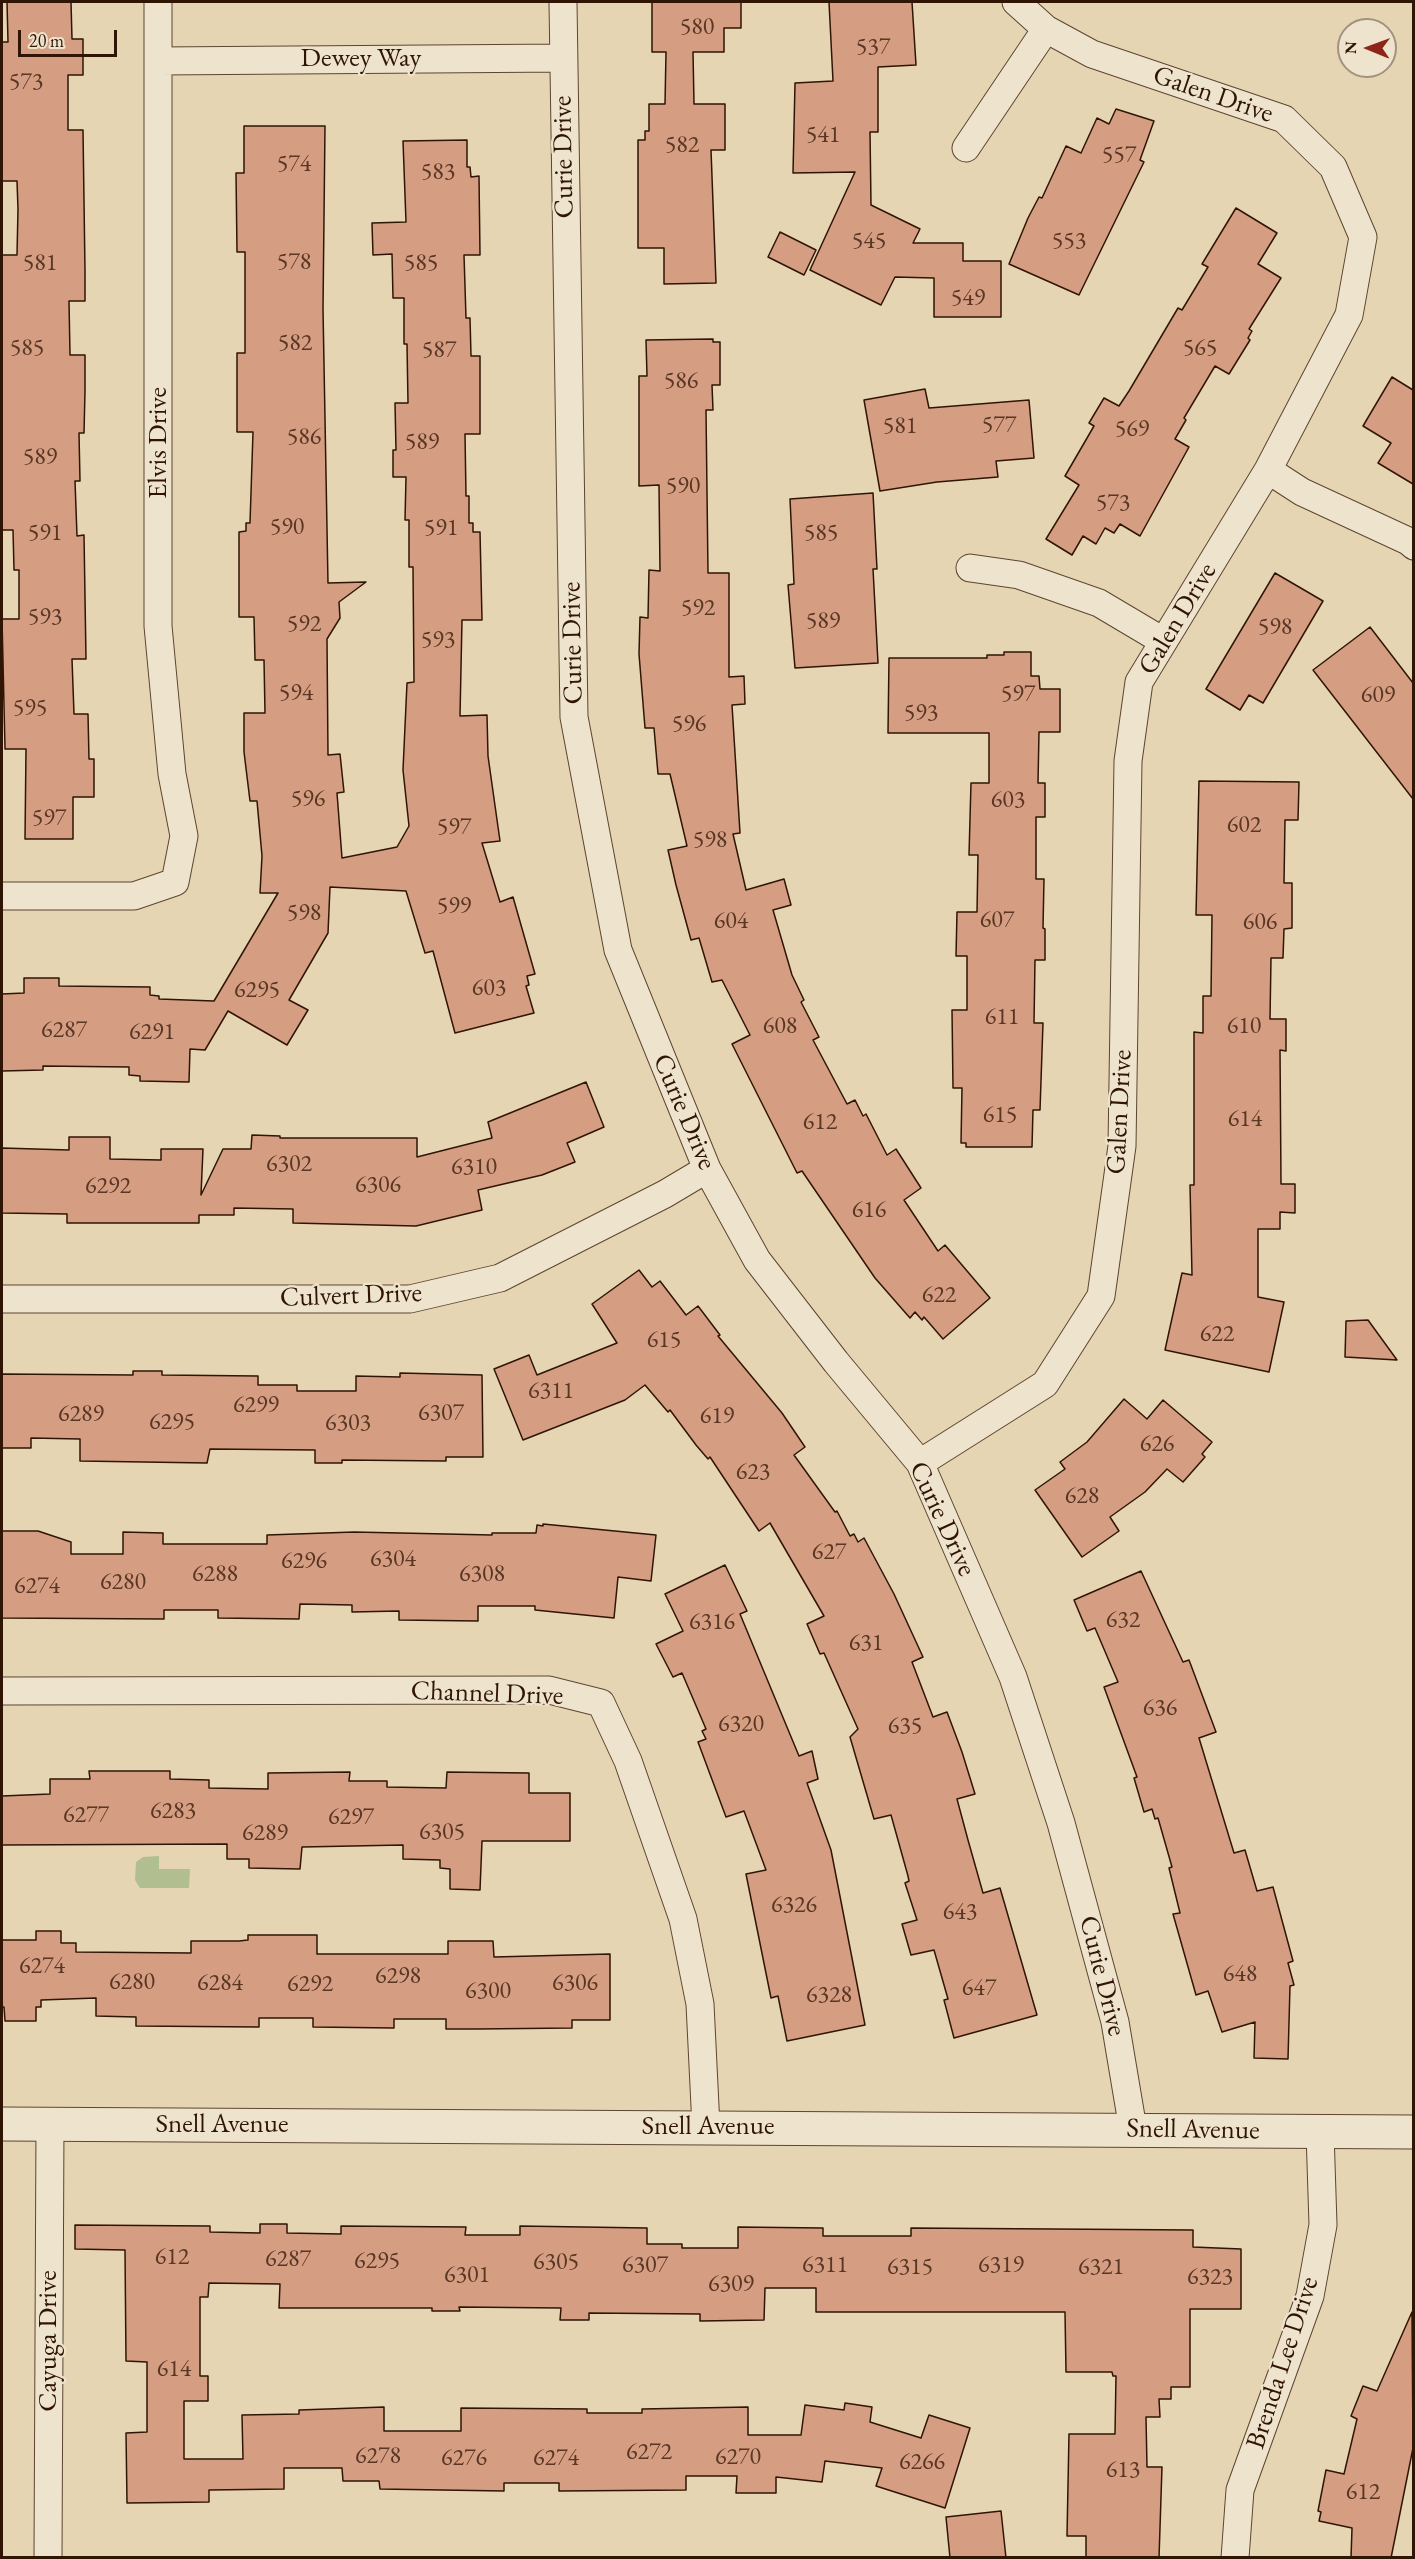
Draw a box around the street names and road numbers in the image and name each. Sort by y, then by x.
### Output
street label: Dewey Way [301,43,421,75]
street label: Galen Drive [1149,59,1277,131]
street label: Curie Drive [547,95,581,219]
street label: Elvis Drive [143,387,175,499]
street label: Galen Drive [1132,557,1224,681]
street label: Curie Drive [556,581,590,705]
street label: Curie Drive [645,1049,723,1175]
street label: Galen Drive [1101,1049,1139,1175]
street label: Culvert Drive [279,1277,423,1315]
street label: Curie Drive [901,1457,983,1581]
street label: Channel Drive [410,1675,564,1713]
street label: Curie Drive [1071,1913,1133,2039]
street label: Snell Avenue [155,2109,289,2141]
street label: Snell Avenue [641,2111,775,2143]
street label: Snell Avenue [1126,2113,1260,2147]
street label: Cayuga Drive [33,2270,65,2412]
street label: Brenda Lee Drive [1240,2273,1326,2453]

